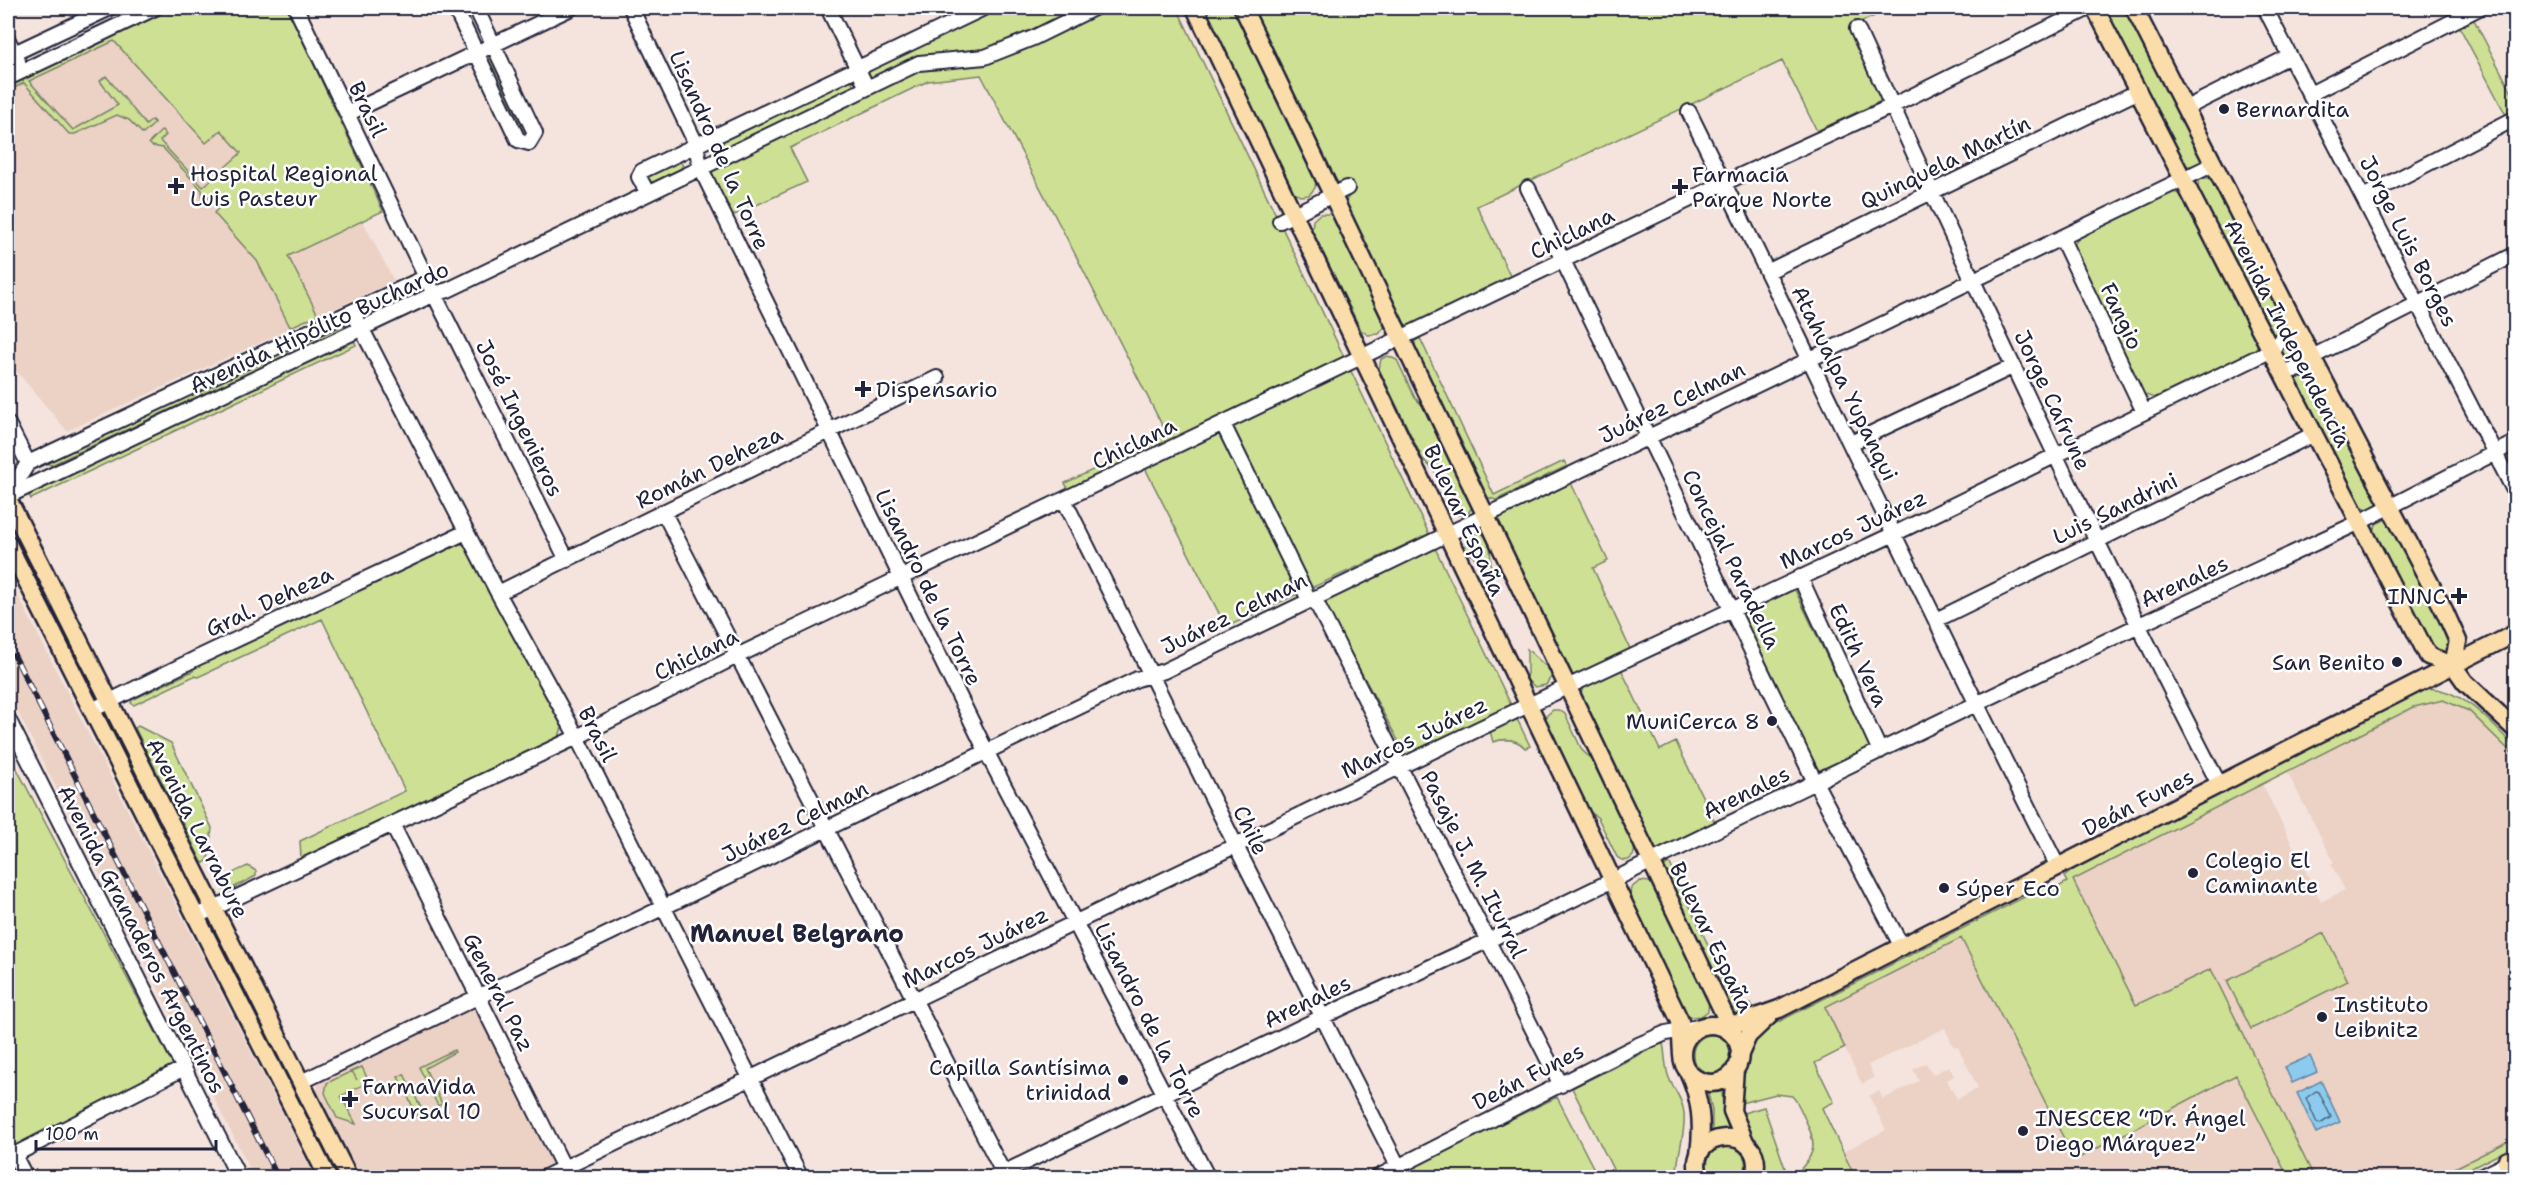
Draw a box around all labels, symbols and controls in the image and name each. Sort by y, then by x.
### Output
street label: Lisandro de la Torre [662,46,777,255]
street label: Brasil [342,77,394,142]
place label: Bernardita [2236,95,2350,124]
marker: Bernardita [2217,102,2231,116]
street label: Quinquela Martín [1855,109,2035,216]
street label: Jorge Luis Borges [2353,151,2464,332]
place label: Hospital Regional Luis Pasteur [190,159,378,213]
place label: Farmacia Parque Norte [1692,160,1832,214]
marker: Hospital Regional Luis Pasteur [167,177,185,195]
marker: Farmacia Parque Norte [1673,180,1687,194]
street label: Chiclana [1525,200,1620,266]
street label: Avenida Independencia [2217,214,2358,452]
street label: Avenida Hipólito Buchardo [185,255,454,400]
street label: Fangio [2093,278,2150,354]
street label: Atahualpa Yupanqui [1785,281,1904,486]
street label: Jorge Cafrune [2007,325,2098,475]
street label: José Ingenieros [469,335,570,502]
street label: Juárez Celman [1594,355,1750,450]
place label: Dispensario [876,375,998,404]
marker: Dispensario [854,380,872,398]
street label: Chiclana [1087,410,1182,476]
street label: Román Deheza [631,419,788,515]
street label: Bulevar España [1417,440,1512,601]
street label: Concejal Paradella [1675,465,1788,654]
street label: Luis Sandrini [2048,466,2183,551]
street label: Marcos Juárez [1775,483,1931,576]
street label: Lisandro de la Torre [868,484,989,690]
street label: Arenales [2136,549,2233,614]
street label: Gral. Deheza [201,559,338,644]
street label: Juárez Celman [1156,566,1312,661]
place label: INNC [2387,582,2446,611]
marker: INNC [2450,587,2468,605]
street label: Edith Vera [1822,599,1895,712]
street label: Chiclana [649,621,744,687]
place label: San Benito [2272,648,2385,677]
marker: San Benito [2390,655,2404,669]
street label: Marcos Juárez [1336,690,1492,785]
street label: Brasil [571,702,624,767]
place label: MuniCerca 8 [1626,707,1760,736]
marker: MuniCerca 8 [1765,714,1779,728]
street label: Avenida Larrabure [140,733,256,923]
street label: Arenales [1698,759,1795,826]
street label: Deán Funes [2077,762,2199,843]
street label: Pasaje J. M. Iturral [1414,765,1534,963]
street label: Juárez Celman [717,774,873,869]
street label: Avenida Granaderos Argentinos [51,780,232,1098]
street label: Chile [1226,801,1275,860]
place label: Colegio El Caminante [2205,846,2318,900]
street label: Bulevar España [1663,857,1761,1018]
marker: Colegio El Caminante [2186,866,2200,880]
place label: Súper Eco [1956,874,2060,903]
marker: Súper Eco [1937,881,1951,895]
street label: Marcos Juárez [897,900,1053,995]
district label: Manuel Belgrano [690,918,904,950]
street label: Lisandro de la Torre [1088,918,1211,1123]
street label: General Paz [456,928,541,1056]
street label: Arenales [1259,968,1356,1035]
place label: Instituto Leibnitz [2334,990,2429,1044]
marker: Instituto Leibnitz [2315,1010,2329,1024]
street label: Deán Funes [1467,1036,1589,1117]
place label: Capilla Santísima trinidad [929,1053,1111,1107]
place label: FarmaVida Sucursal 10 [362,1072,481,1126]
marker: Capilla Santísima trinidad [1116,1073,1130,1087]
marker: FarmaVida Sucursal 10 [343,1092,357,1106]
place label: INESCER “Dr. Ángel Diego Márquez” [2035,1104,2246,1158]
scale bar [36,1113,216,1151]
text: 100 m [45,1122,99,1146]
marker: INESCER “Dr. Ángel Diego Márquez” [2016,1124,2030,1138]

